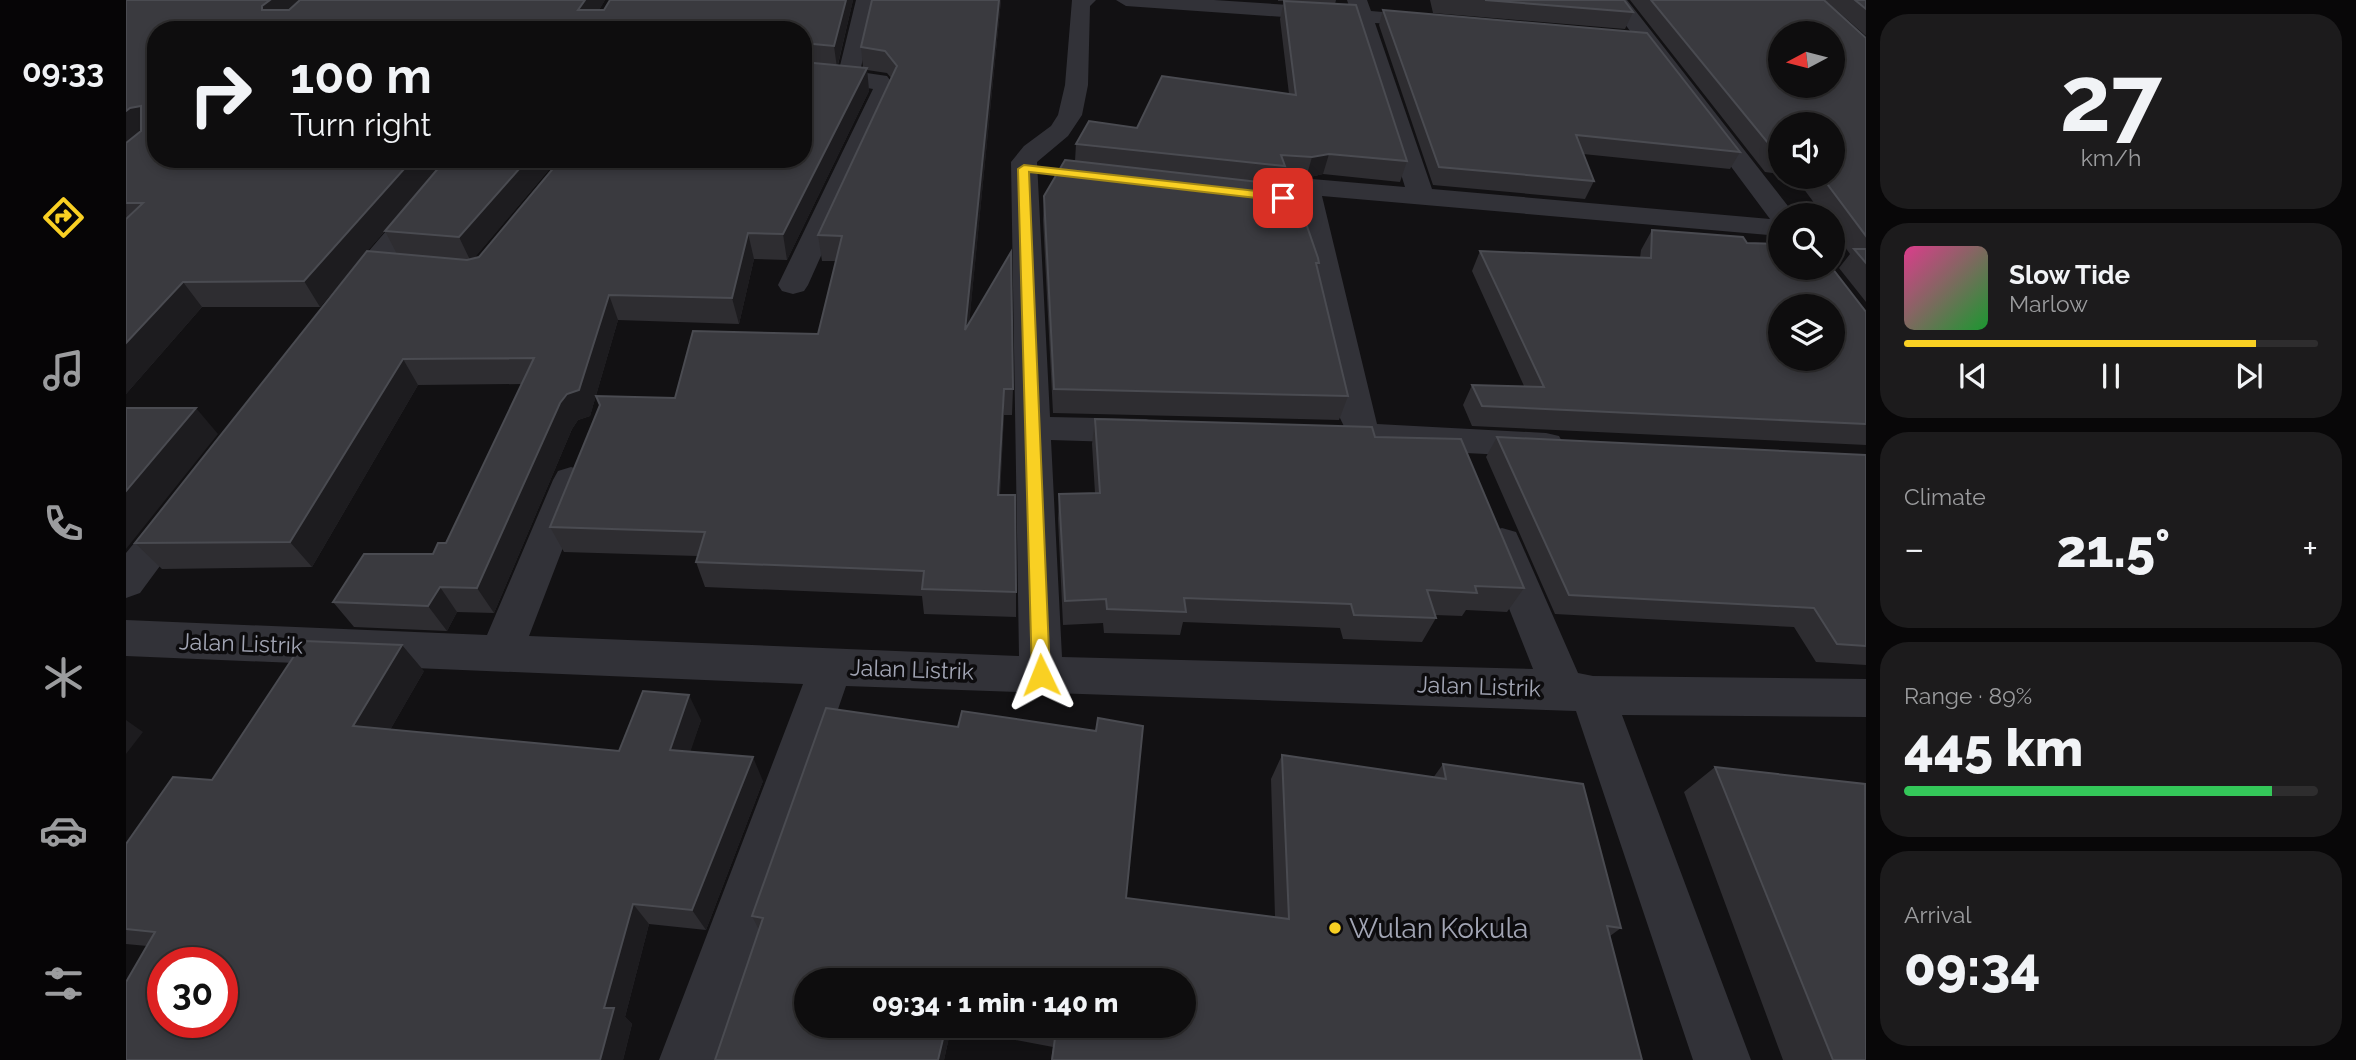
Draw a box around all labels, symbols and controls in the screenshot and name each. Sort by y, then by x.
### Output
north arrow [1768,21,1844,98]
map controls [1768,21,1845,371]
text: 27 [2060,45,2162,152]
text: 100 m [290,47,432,104]
icon: right [175,49,266,140]
text: 09:33 [22,52,104,89]
text: Turn right [290,106,431,143]
button: sound [1768,112,1845,189]
text: km/h [2081,144,2141,171]
pin [1253,168,1313,228]
icon: arrive [1264,179,1302,217]
icon: directions [39,193,88,242]
button: search [1768,203,1845,280]
text: Slow Tide [2009,260,2130,290]
text: Marlow [2009,290,2088,317]
button: layers [1768,294,1845,371]
icon: music [39,346,88,395]
icon: previous [1954,357,1992,395]
icon: pause [2092,357,2130,395]
icon: next [2230,357,2268,395]
text: Climate [1904,483,1986,510]
icon: phone [39,499,88,548]
text: 21.5° [2056,518,2170,579]
text: − [1904,526,1924,571]
text: + [2302,526,2318,571]
street label: Jalan Listrik [179,627,303,659]
position arrow [1004,638,1078,712]
icon: climate [39,653,88,702]
street label: Jalan Listrik [850,653,974,685]
street label: Jalan Listrik [1417,670,1541,702]
text: Range · 89% [1904,682,2032,709]
text: 445 km [1904,717,2083,778]
icon: car [39,806,88,855]
text: Arrival [1904,901,1971,928]
place label: Wulan Kokula [1349,912,1528,945]
marker: Wulan Kokula [1327,920,1343,936]
text: 09:34 [1904,936,2040,997]
speed limit sign: 30 [147,947,238,1038]
icon: filters [39,959,88,1008]
text: 09:34 · 1 min · 140 m [872,988,1118,1018]

